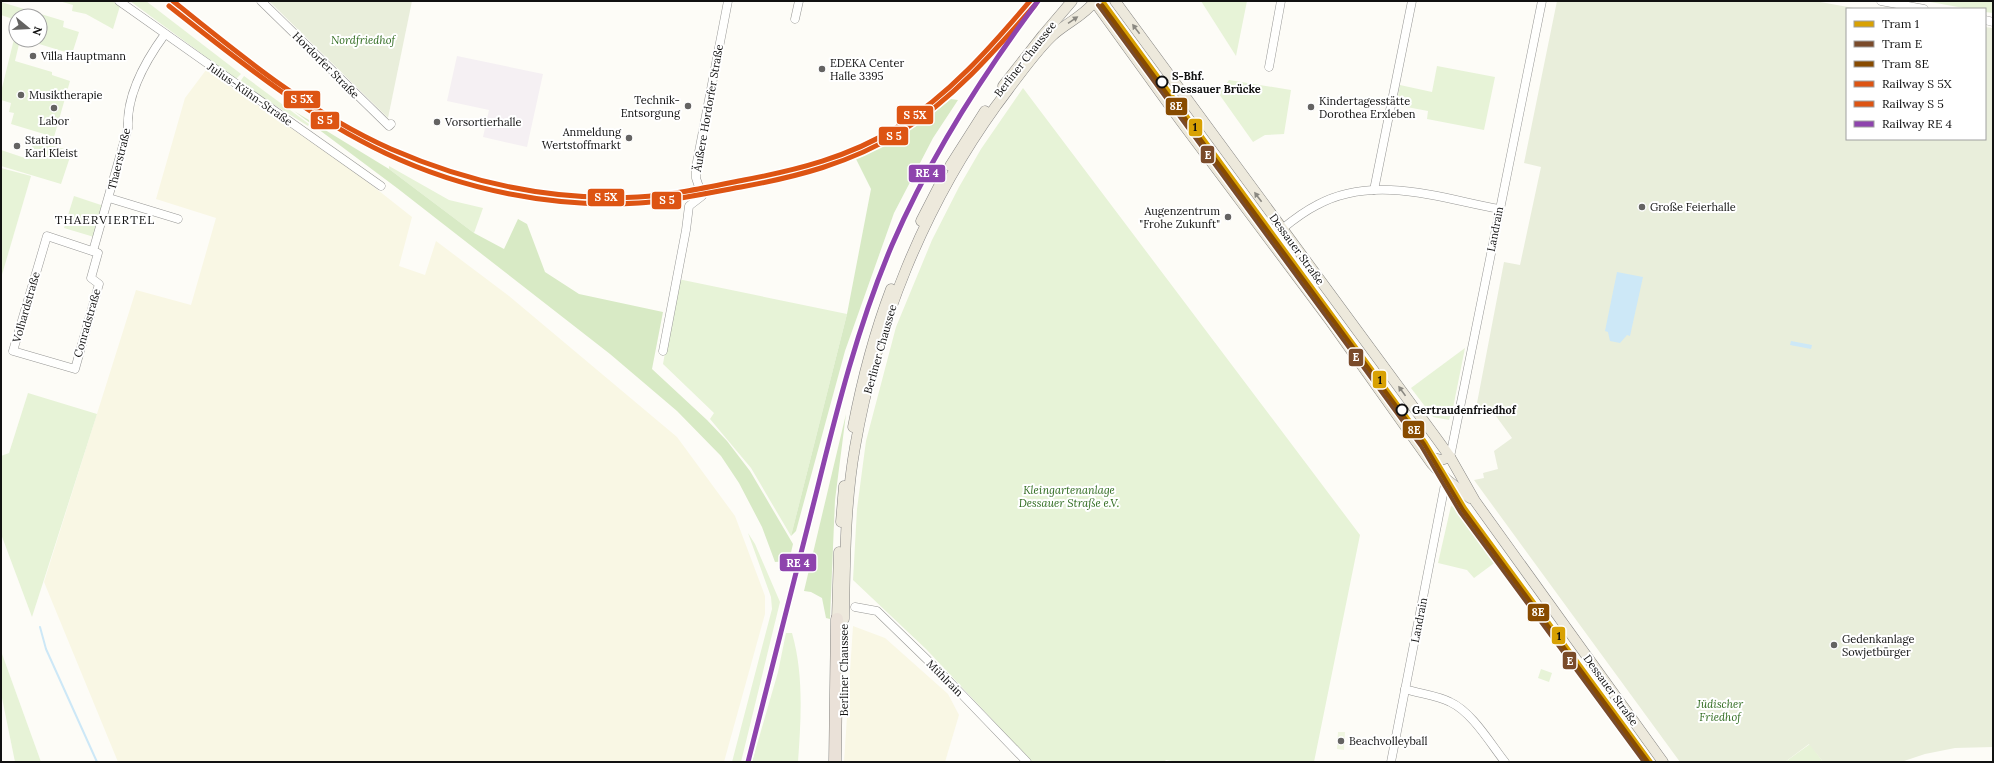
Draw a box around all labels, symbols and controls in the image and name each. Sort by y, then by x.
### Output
north arrow [8,8,48,48]
legend [1846,8,1986,140]
one-way arrow [1068,16,1079,24]
text: Tram 1 [1882,16,1919,31]
street label: Berliner Chaussee [991,18,1059,100]
one-way arrow [1132,24,1140,34]
text: N [29,25,45,38]
street label: Hordorfer Straße [290,29,362,101]
park label: Nordfriedhof [331,33,396,47]
text: Tram E [1882,36,1922,51]
street label: Äußere Hordorfer Straße [690,43,726,174]
place label: Villa Hauptmann [40,49,126,63]
marker: Villa Hauptmann [28,51,38,61]
place label: EDEKA Center Halle 3395 [830,56,905,83]
text: Tram 8E [1882,56,1929,71]
street label: Julius-Kühn-Straße [204,59,295,129]
marker: EDEKA Center Halle 3395 [817,64,827,74]
place label: S-Bhf. Dessauer Brücke [1172,69,1261,96]
marker: S-Bhf. Dessauer Brücke [1155,75,1169,89]
text: Railway S 5X [1882,76,1952,91]
place label: Musiktherapie [29,88,103,102]
marker: Musiktherapie [16,90,26,100]
line badge: S 5X [283,90,321,109]
text: S 5X [290,92,314,106]
place label: Technik- Entsorgung [621,93,681,120]
place label: Kindertagesstätte Dorothea Erxleben [1319,94,1416,121]
text: Railway S 5 [1882,96,1944,111]
line badge: 8E [1165,97,1188,116]
text: 8E [1169,99,1183,113]
marker: Technik- Entsorgung [683,101,693,111]
marker: Kindertagesstätte Dorothea Erxleben [1306,102,1316,112]
marker: Labor [49,103,59,113]
line badge: S 5X [896,105,934,125]
text: S 5X [903,108,927,122]
line badge: S 5 [310,111,340,130]
text: S 5 [317,113,333,127]
place label: Labor [39,114,69,128]
place label: Vorsortierhalle [444,115,522,129]
text: Railway RE 4 [1882,116,1953,131]
marker: Vorsortierhalle [432,117,442,127]
line badge: 1 [1188,118,1203,137]
text: 1 [1193,120,1198,134]
place label: Anmeldung Wertstoffmarkt [542,125,622,152]
line badge: S 5 [878,126,909,146]
street label: Thaerstraße [105,127,133,191]
text: S 5 [886,129,902,143]
place label: Station Karl Kleist [25,133,78,160]
marker: Anmeldung Wertstoffmarkt [624,133,634,143]
marker: Station Karl Kleist [12,141,22,151]
line badge: E [1200,145,1215,164]
text: E [1205,148,1212,162]
line badge: RE 4 [908,164,946,183]
text: RE 4 [915,166,939,180]
line badge: S 5X [587,188,625,207]
text: S 5X [594,190,618,204]
line badge: S 5 [651,191,682,210]
one-way arrow [1254,191,1263,202]
text: S 5 [659,193,675,207]
place label: Große Feierhalle [1650,200,1736,214]
marker: Große Feierhalle [1637,202,1647,212]
place label: Augenzentrum "Frohe Zukunft" [1139,204,1220,231]
street label: Landrain [1484,205,1506,253]
street label: Dessauer Straße [1267,211,1327,287]
district label: THAERVIERTEL [55,212,155,227]
marker: Augenzentrum "Frohe Zukunft" [1223,212,1233,222]
street label: Volhardstraße [9,270,43,345]
street label: Conradstraße [70,287,104,359]
street label: Berliner Chaussee [861,303,899,395]
line badge: E [1348,348,1364,367]
text: E [1353,350,1360,364]
line badge: 1 [1372,370,1387,389]
text: 1 [1378,373,1383,387]
one-way arrow [1398,386,1406,397]
marker: Gertraudenfriedhof [1395,403,1409,417]
place label: Gertraudenfriedhof [1412,403,1517,417]
line badge: 8E [1402,420,1425,439]
text: 8E [1407,423,1421,437]
park label: Kleingartenanlage Dessauer Straße e.V. [1019,483,1119,510]
line badge: RE 4 [779,553,817,572]
text: RE 4 [786,556,810,570]
street label: Landrain [1408,596,1430,644]
line badge: 8E [1527,603,1550,622]
text: 8E [1531,605,1545,619]
street label: Berliner Chaussee [837,624,851,716]
line badge: 1 [1551,626,1566,645]
text: 1 [1557,629,1562,643]
place label: Gedenkanlage Sowjetbürger [1842,632,1914,659]
marker: Gedenkanlage Sowjetbürger [1829,640,1839,650]
line badge: E [1562,651,1577,670]
street label: Dessauer Straße [1581,652,1641,728]
text: E [1567,654,1574,668]
street label: Mühlrain [924,657,967,700]
park label: Jüdischer Friedhof [1696,697,1744,724]
place label: Beachvolleyball [1349,734,1428,748]
marker: Beachvolleyball [1336,736,1346,746]

